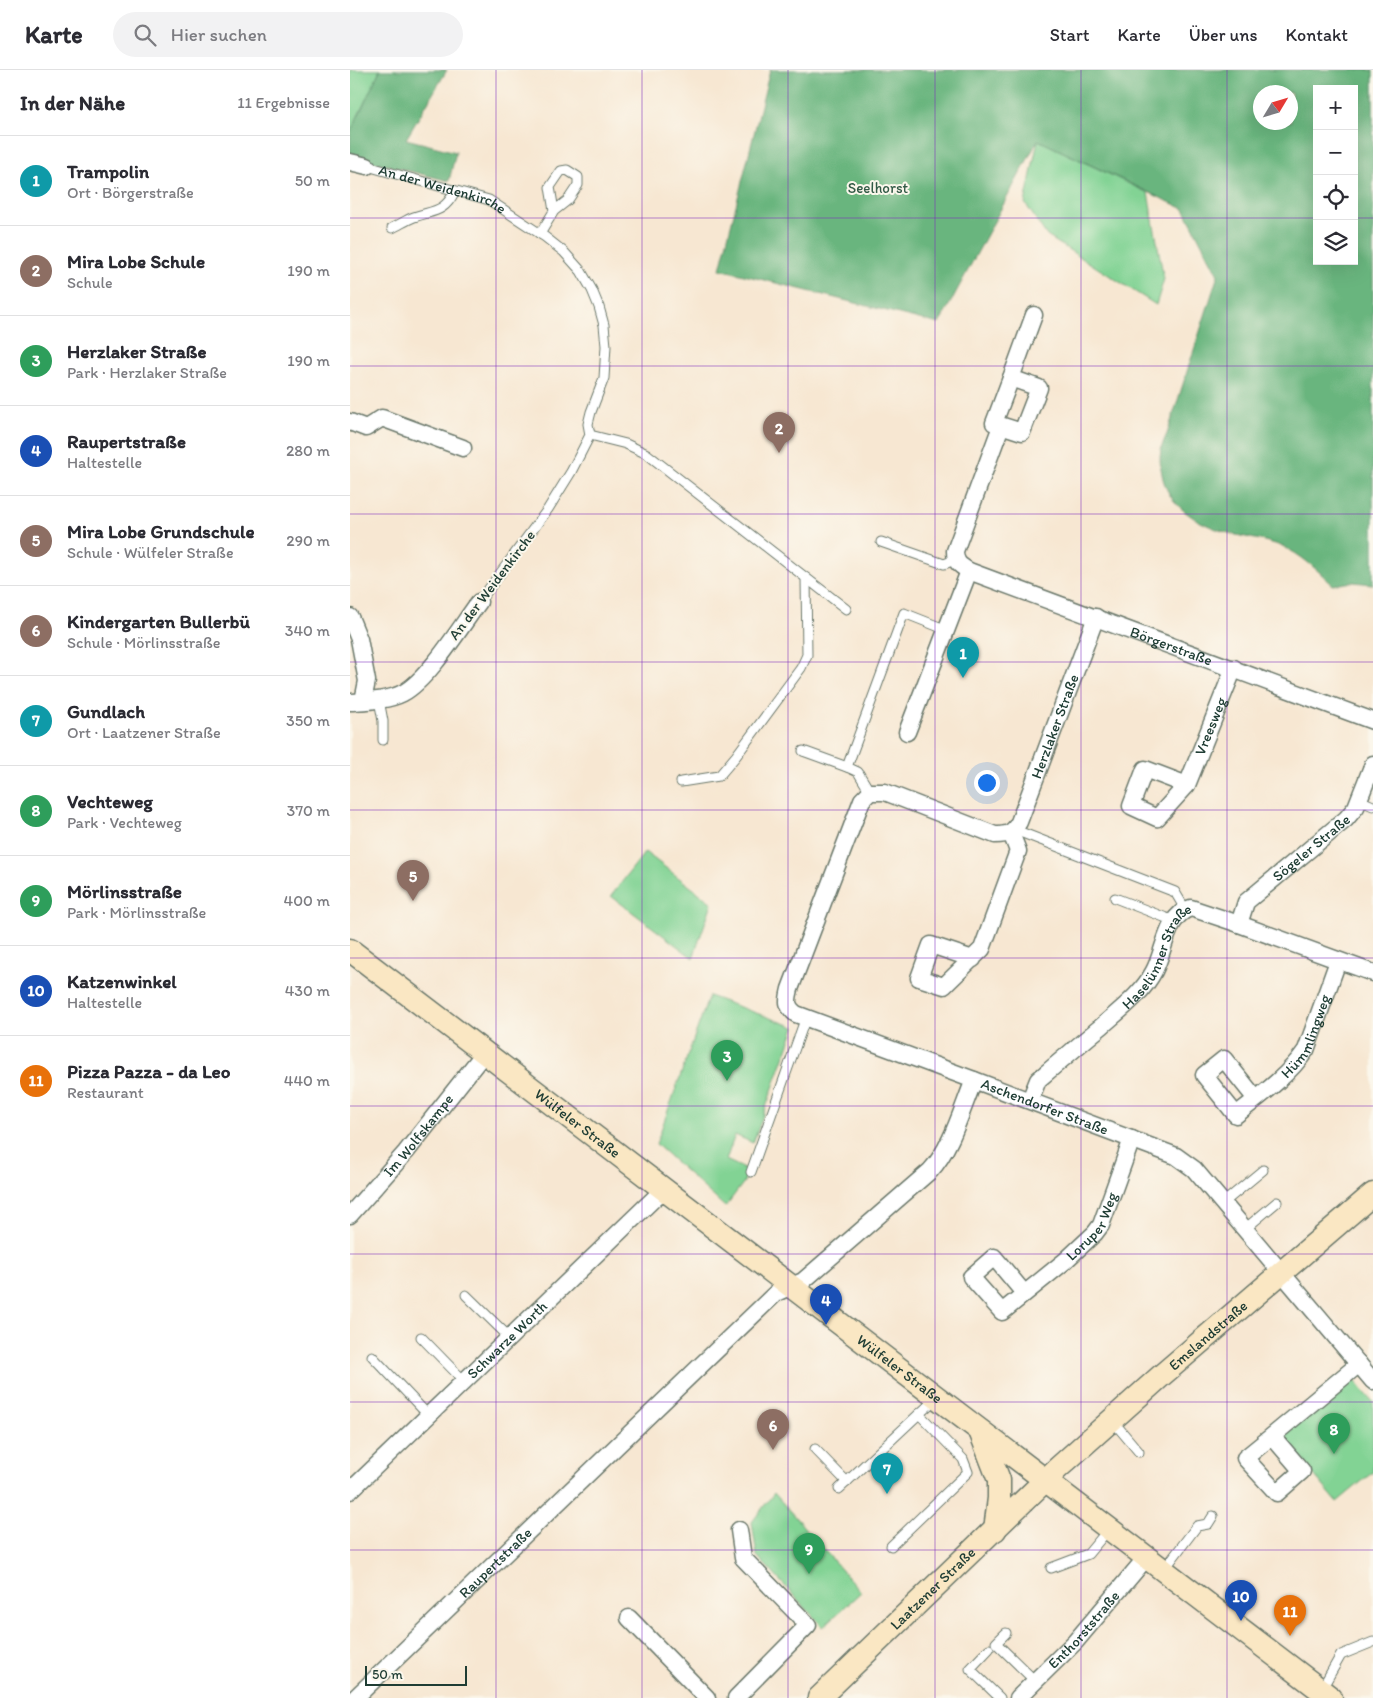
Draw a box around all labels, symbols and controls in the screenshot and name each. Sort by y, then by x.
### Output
search box [113,12,463,57]
text: Karte [25,20,83,49]
icon: search [131,21,159,49]
text: Hier suchen [171,23,267,46]
text: Start [1050,24,1089,46]
text: Karte [1117,24,1161,46]
text: Über uns [1189,24,1258,46]
text: Kontakt [1286,24,1348,46]
north arrow [1253,85,1298,130]
map controls [1313,85,1358,265]
button: + [1313,85,1358,130]
text: In der Nähe [20,90,125,115]
text: 11 Ergebnisse [237,93,330,112]
button: − [1313,130,1358,175]
text: Trampolin [67,160,149,183]
street label: An der Weidenkirche [377,161,510,218]
text: 1 [32,171,40,190]
text: 50 m [295,171,330,190]
button: locate [1313,175,1358,220]
park label: Seelhorst [848,179,909,197]
text: Ort · Börgerstraße [67,183,194,202]
button: layers [1313,220,1358,265]
text: Mira Lobe Schule [67,250,205,273]
text: 2 [32,261,40,280]
text: 190 m [287,261,330,280]
text: Schule [67,273,113,292]
text: Herzlaker Straße [67,340,206,363]
text: 3 [32,351,40,370]
text: 190 m [287,351,330,370]
text: Park · Herzlaker Straße [67,363,227,382]
pin: 2 [763,412,795,453]
text: Raupertstraße [67,430,186,453]
text: 4 [31,441,41,460]
text: 280 m [286,441,330,460]
text: Haltestelle [67,453,142,472]
text: Mira Lobe Grundschule [67,520,255,543]
street label: An der Weidenkirche [445,527,539,643]
text: 5 [32,531,40,550]
text: 290 m [286,531,330,550]
text: Schule · Wülfeler Straße [67,543,234,562]
text: Kindergarten Bullerbü [67,610,250,633]
text: 6 [32,621,40,640]
text: 340 m [285,621,330,640]
street label: Börgerstraße [1128,623,1215,670]
text: Schule · Mörlinsstraße [67,633,221,652]
pin: 1 [947,637,979,678]
street label: Herzlaker Straße [1027,672,1083,781]
street label: Vreesweg [1191,694,1230,758]
text: Gundlach [67,700,145,723]
text: 7 [32,711,40,730]
text: 350 m [286,711,330,730]
text: Ort · Laatzener Straße [67,723,221,742]
your location [974,770,1000,796]
text: Vechteweg [67,790,153,813]
text: 8 [32,801,40,820]
text: 370 m [286,801,330,820]
street label: Sögeler Straße [1269,810,1354,885]
text: Park · Vechteweg [67,813,182,832]
pin: 5 [397,860,429,901]
text: Mörlinsstraße [67,880,182,903]
text: 9 [32,891,40,910]
text: 400 m [284,891,330,910]
street label: Haselünner Straße [1118,900,1194,1013]
text: Park · Mörlinsstraße [67,903,206,922]
text: Katzenwinkel [67,970,177,993]
text: 10 [27,981,45,1000]
text: 430 m [285,981,330,1000]
street label: Hümmlingweg [1277,992,1334,1082]
text: Haltestelle [67,993,142,1012]
pin: 3 [711,1040,743,1081]
text: Pizza Pazza - da Leo [67,1060,230,1083]
text: 11 [29,1071,43,1090]
text: 440 m [284,1071,330,1090]
street label: Aschendorfer Straße [979,1075,1111,1139]
text: Restaurant [67,1083,144,1102]
street label: Wülfeler Straße [531,1085,624,1162]
street label: Im Wolfskampe [379,1090,457,1180]
street label: Loruper Weg [1062,1190,1121,1264]
pin: 4 [810,1284,842,1325]
street label: Schwarze Worth [463,1297,551,1383]
street label: Emslandstraße [1165,1297,1251,1374]
street label: Wülfeler Straße [853,1331,946,1407]
pin: 6 [757,1409,789,1450]
pin: 8 [1318,1413,1350,1454]
pin: 7 [871,1453,903,1494]
street label: Raupertstraße [455,1524,536,1602]
pin: 9 [793,1533,825,1574]
street label: Laatzener Straße [886,1543,979,1634]
pin: 10 [1225,1580,1257,1621]
street label: Enthorststraße [1044,1587,1123,1672]
pin: 11 [1274,1595,1306,1636]
scale bar [365,1663,468,1686]
text: 50 m [372,1666,403,1683]

